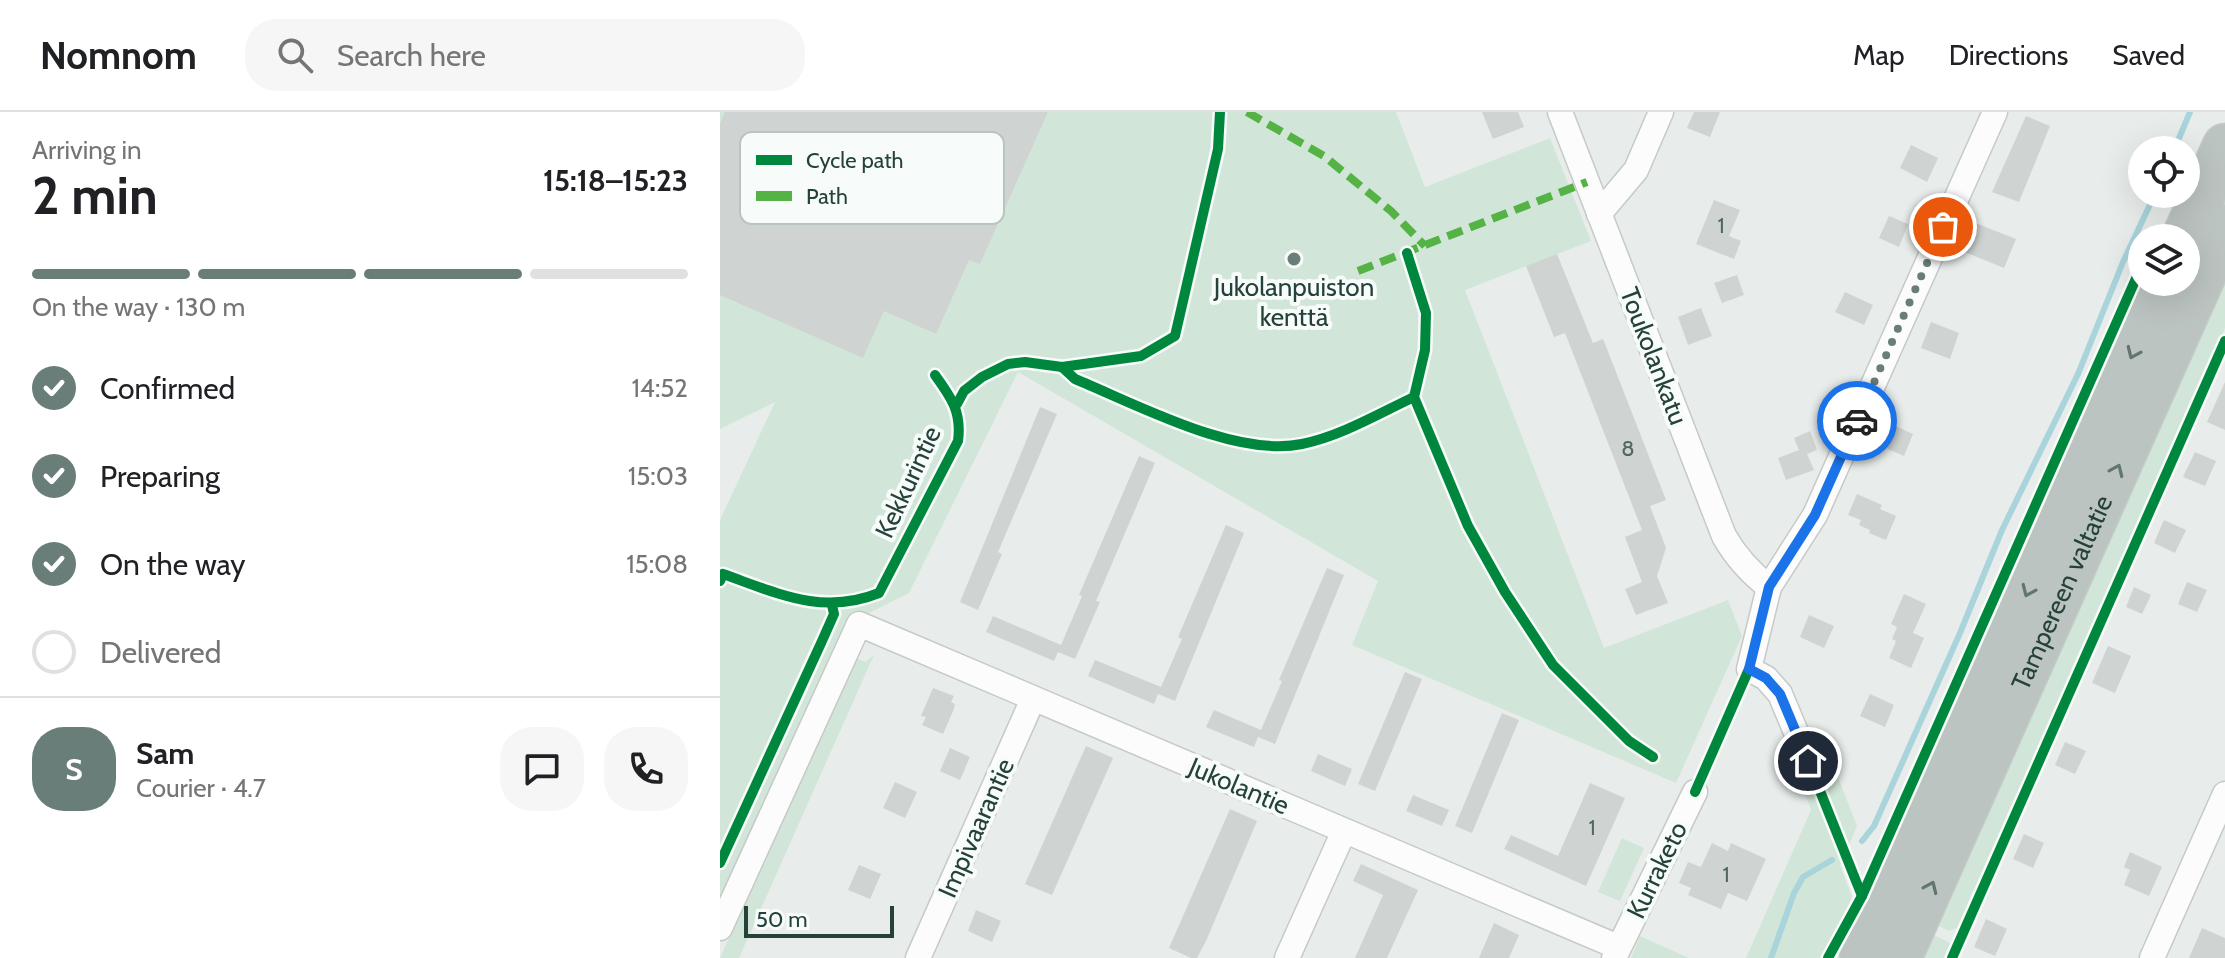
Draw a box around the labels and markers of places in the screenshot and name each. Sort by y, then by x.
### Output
pin [1909,193,1977,261]
marker: Jukolanpuiston kenttä [1285,250,1303,268]
place label: Jukolanpuiston kenttä [1213,271,1374,333]
pin [1774,727,1842,795]

